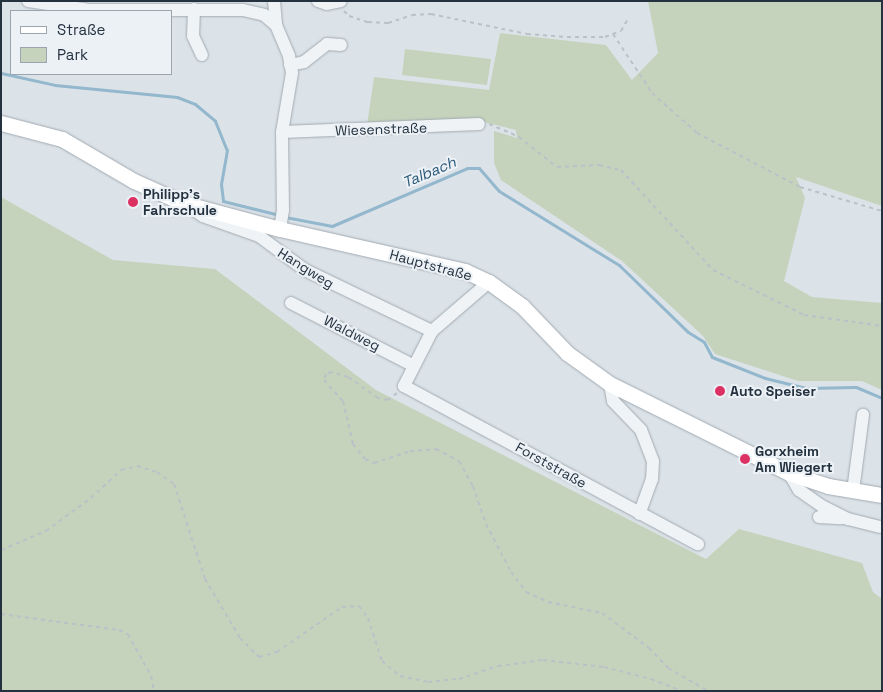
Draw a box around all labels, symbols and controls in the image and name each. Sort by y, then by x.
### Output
legend [10,10,172,75]
text: Straße [57,20,105,39]
text: Park [57,45,88,64]
street label: Wiesenstraße [335,119,427,139]
water label: Talbach [400,153,458,191]
place label: Philipp's Fahrschule [143,186,217,218]
marker: Philipp's Fahrschule [127,196,139,208]
street label: Hangweg [275,244,337,292]
street label: Hauptstraße [388,246,474,284]
street label: Waldweg [321,312,383,354]
place label: Auto Speiser [730,383,816,399]
marker: Auto Speiser [714,385,726,397]
street label: Forststraße [512,439,590,491]
place label: Gorxheim Am Wiegert [755,443,833,476]
marker: Gorxheim Am Wiegert [739,453,751,465]

